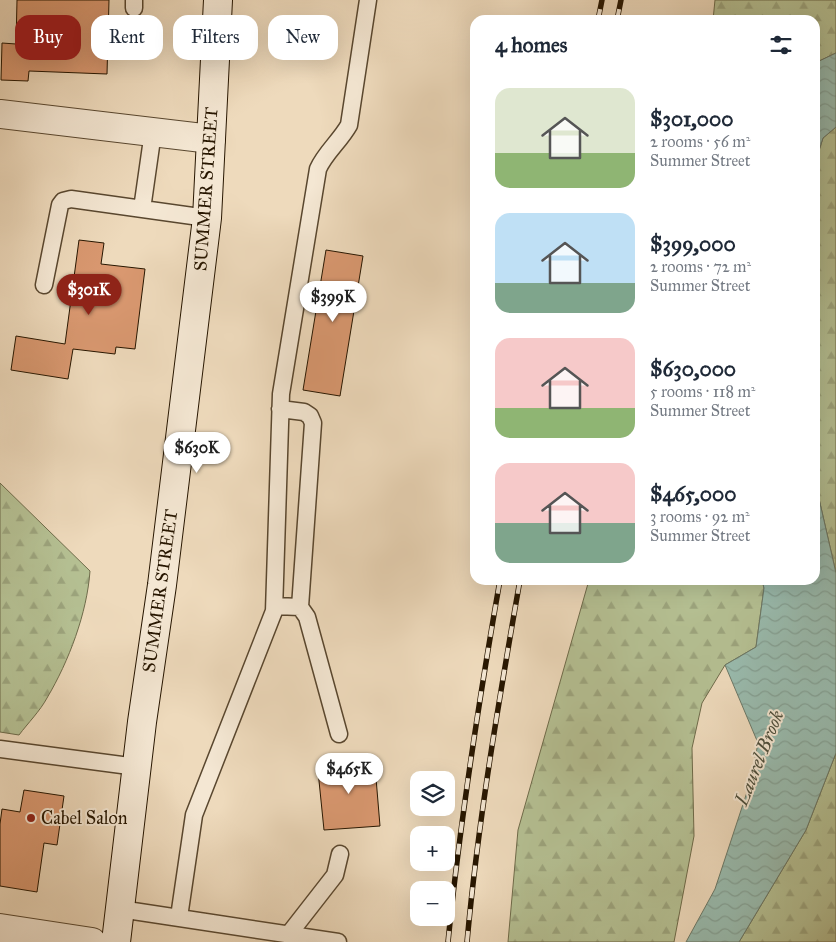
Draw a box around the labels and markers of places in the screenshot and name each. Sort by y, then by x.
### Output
pin: $301K [54,274,124,316]
pin: $399K [298,280,368,323]
pin: $630K [162,432,232,474]
pin: $465K [314,752,384,795]
place label: Cabel Salon [41,807,128,829]
marker: Cabel Salon [25,812,37,824]

